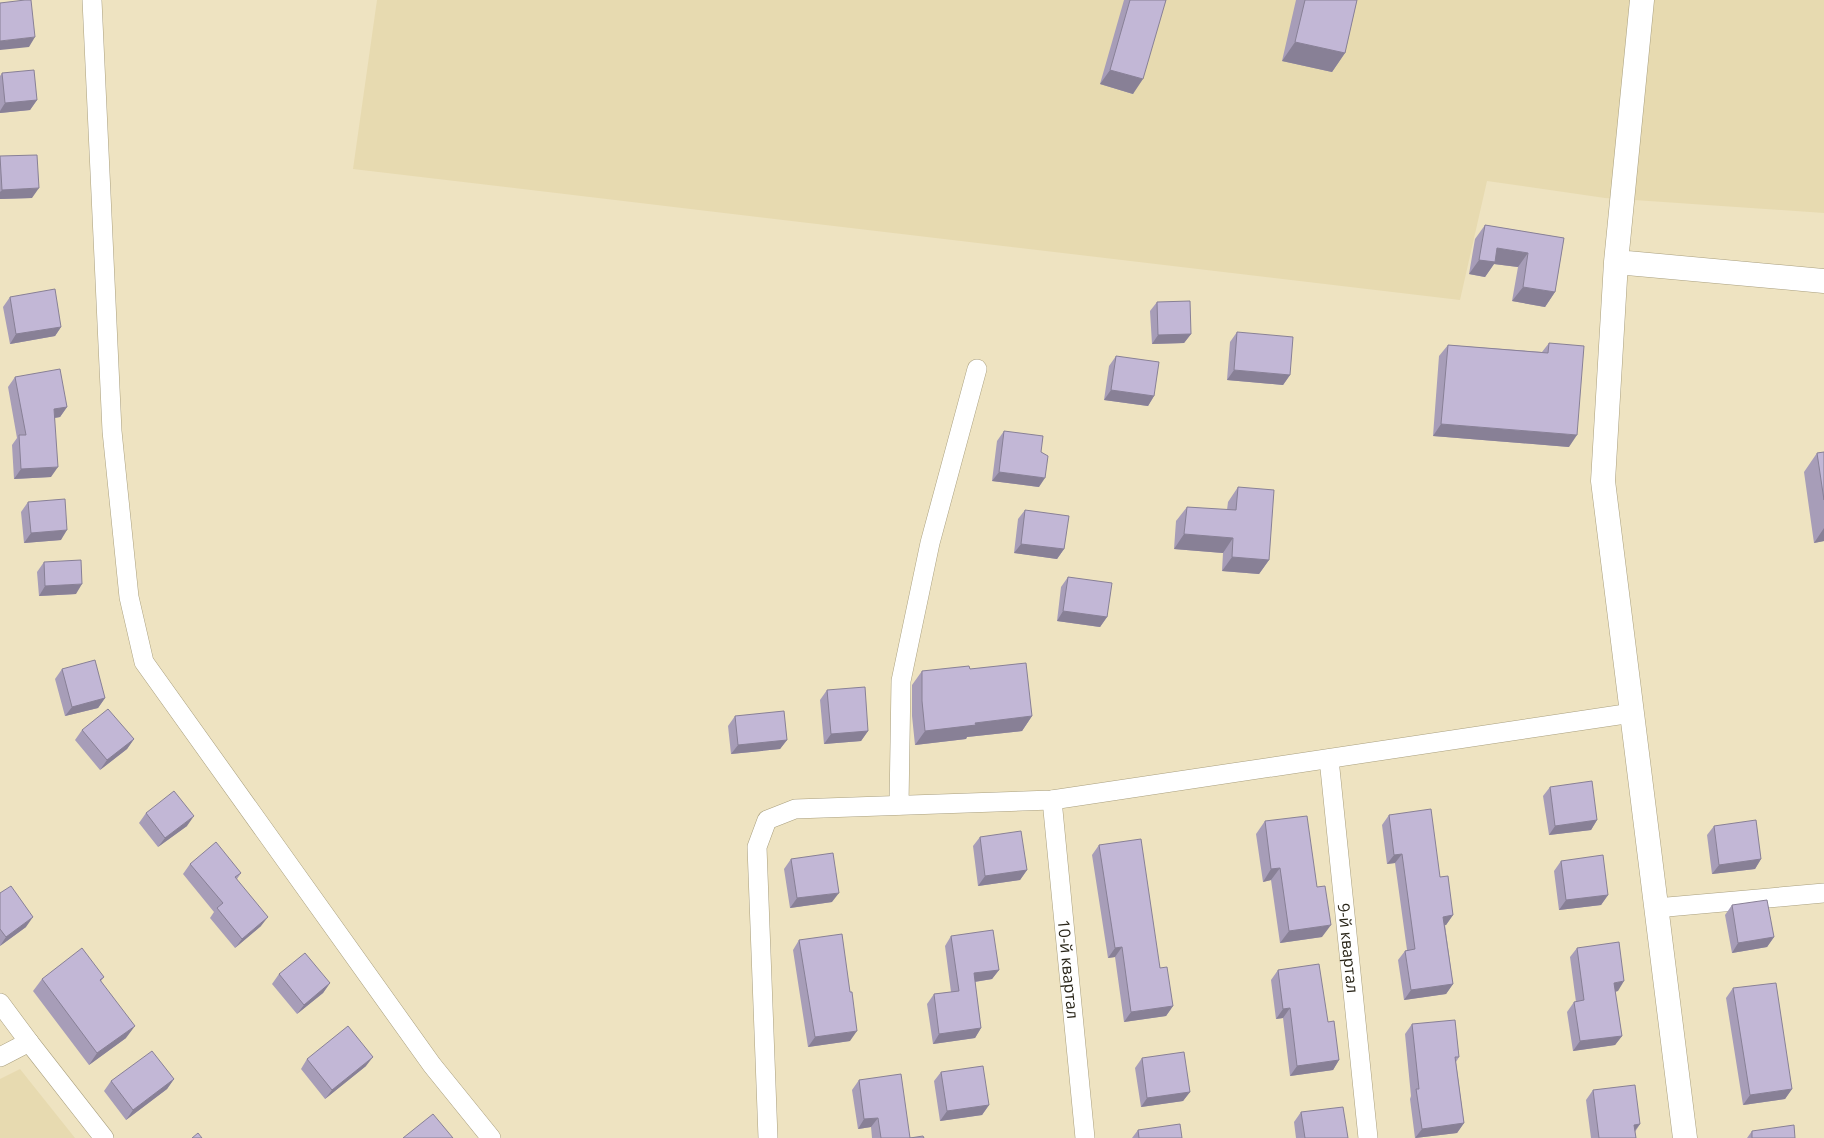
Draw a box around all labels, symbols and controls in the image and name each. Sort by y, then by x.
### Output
street label: 9-й квартал [1333,902,1364,994]
street label: 10-й квартал [1053,919,1084,1020]

